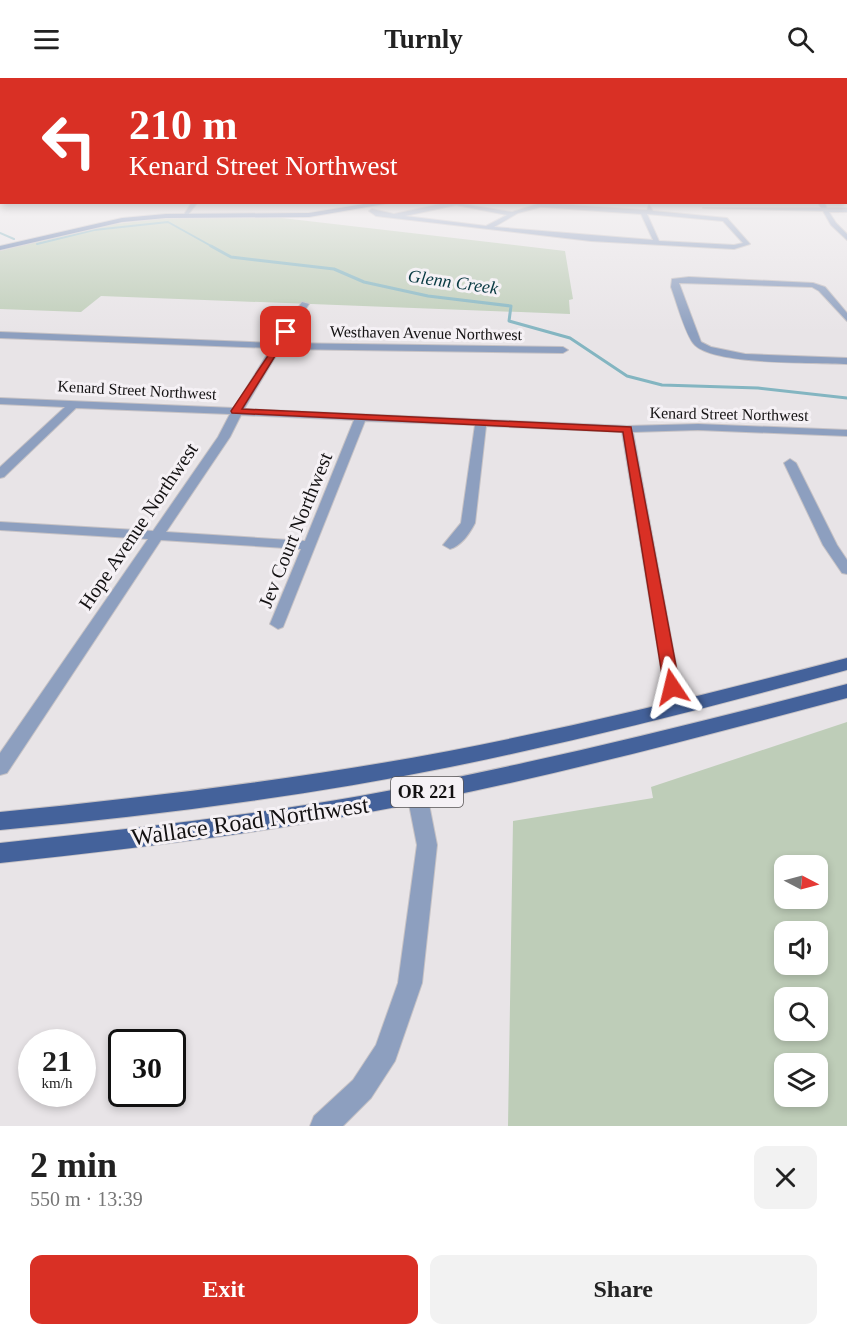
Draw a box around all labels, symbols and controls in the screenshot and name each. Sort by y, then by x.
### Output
icon: menu [30,23,63,56]
icon: search [784,23,817,56]
text: Turnly [384,24,463,54]
icon: left [30,102,108,180]
text: 210 m [129,102,238,148]
text: Kenard Street Northwest [129,151,397,181]
water label: Glenn Creek [407,266,500,298]
pin [260,306,311,357]
icon: arrive [269,315,302,348]
street label: Westhaven Avenue Northwest [330,323,523,343]
street label: Kenard Street Northwest [57,377,217,403]
street label: Kenard Street Northwest [649,404,809,424]
street label: Hope Avenue Northwest [74,438,203,614]
street label: Jev Court Northwest [254,449,336,611]
position arrow [640,655,704,719]
road number: OR 221 [391,777,463,807]
street label: Wallace Road Northwest [130,791,371,851]
north arrow [774,855,828,909]
map controls [774,855,828,1107]
button: sound [774,921,828,975]
button: search [774,987,828,1041]
speed limit sign: 30 [108,1029,186,1107]
text: 21 [42,1044,72,1077]
button: layers [774,1053,828,1107]
text: km/h [42,1075,72,1091]
text: 2 min [30,1145,117,1185]
button: close [754,1146,817,1209]
text: 550 m · 13:39 [30,1188,143,1210]
button: Exit [30,1255,418,1324]
button: Share [430,1255,817,1324]

